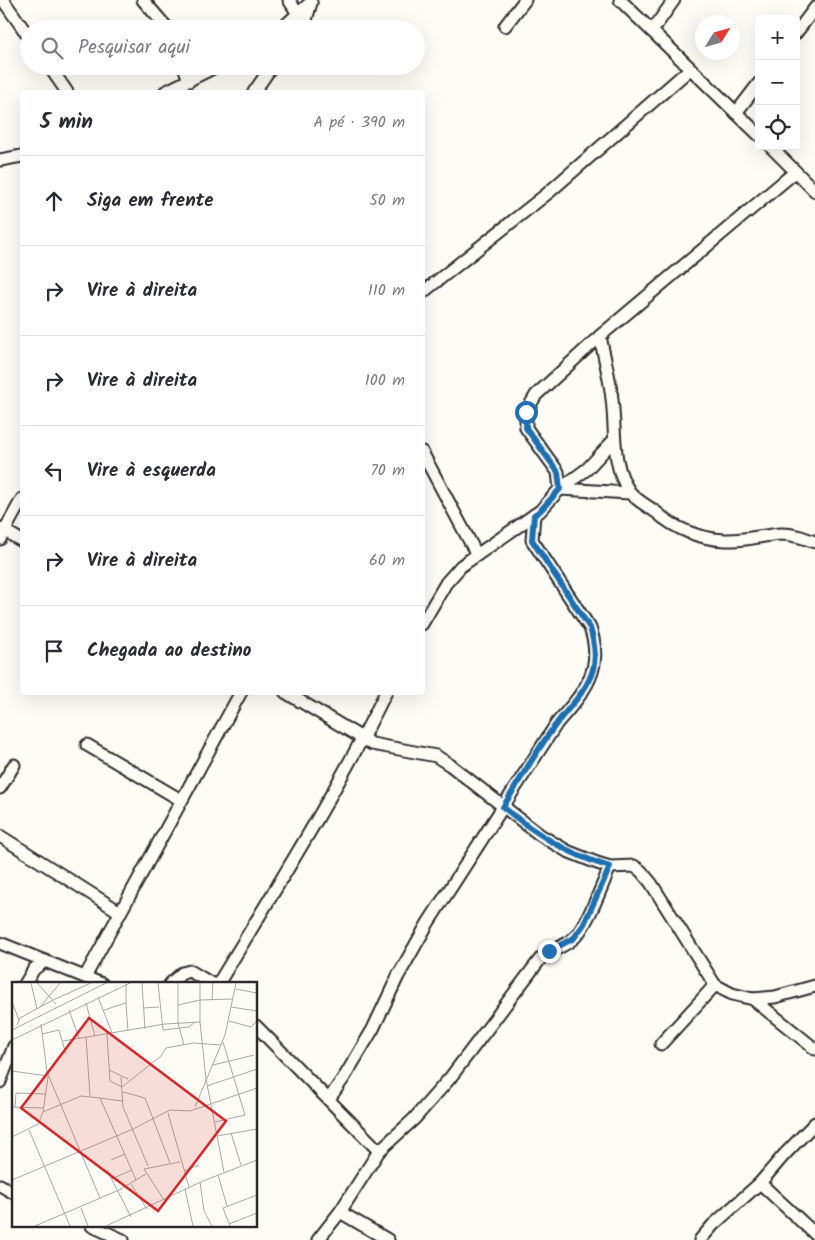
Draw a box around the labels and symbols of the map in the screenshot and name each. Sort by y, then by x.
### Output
north arrow [695,15,740,60]
route start [515,401,538,424]
route end [538,940,561,963]
inset map [12,982,258,1228]

